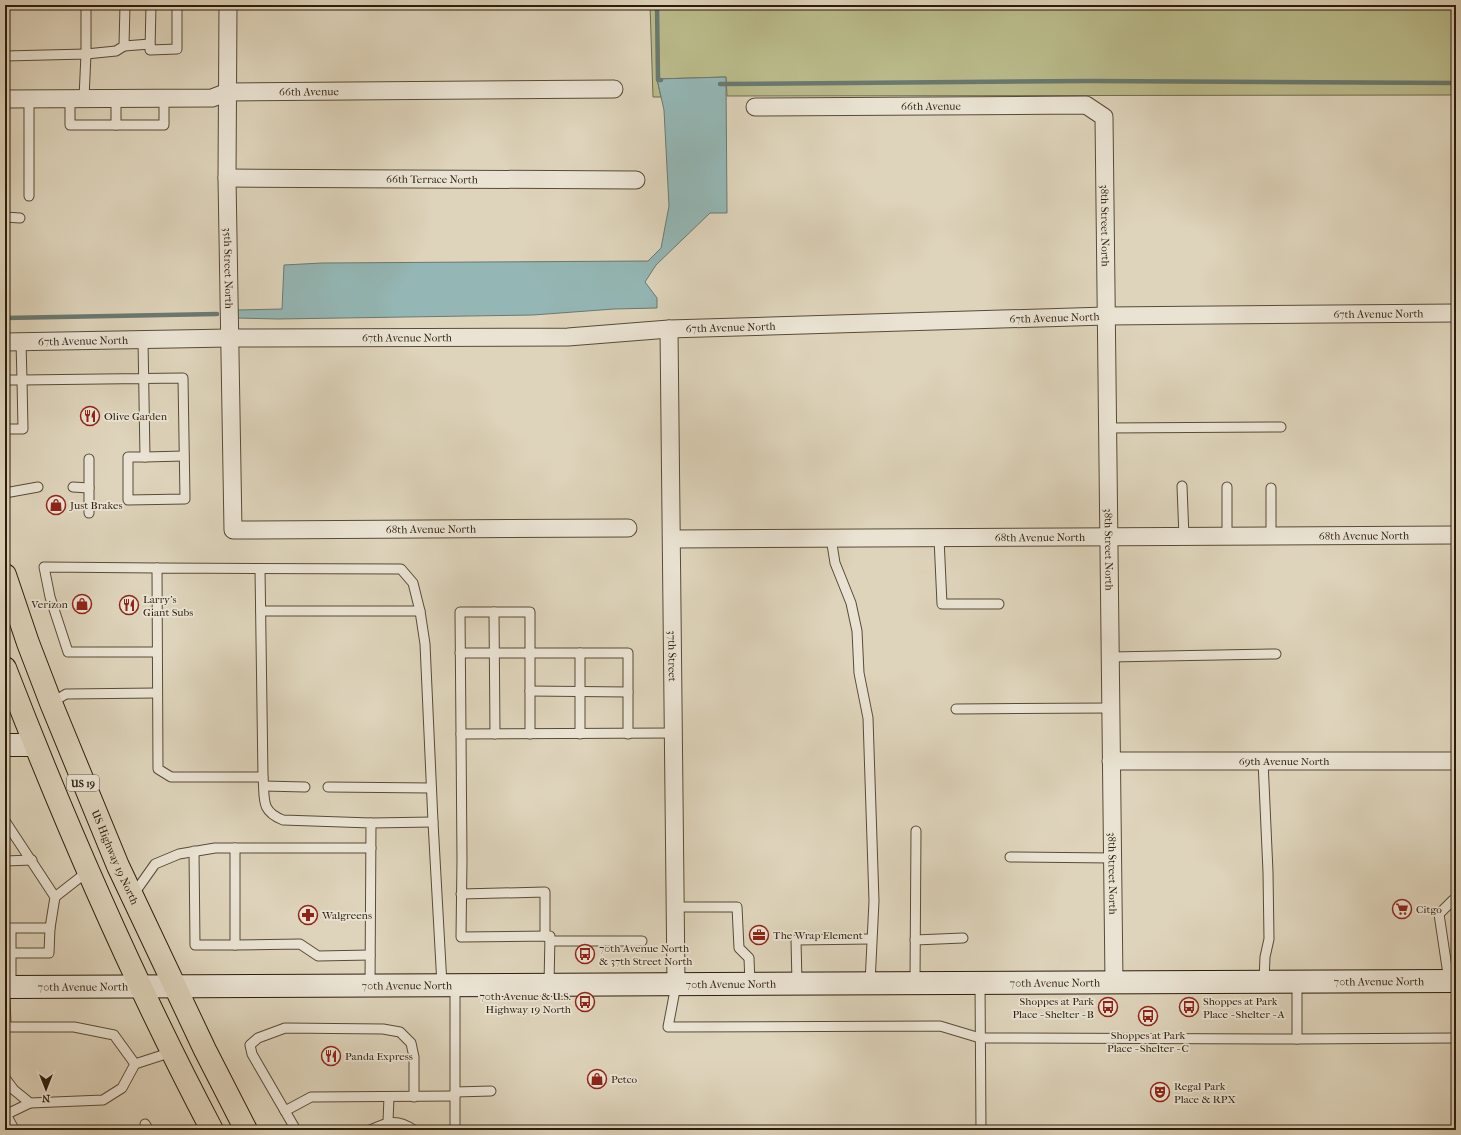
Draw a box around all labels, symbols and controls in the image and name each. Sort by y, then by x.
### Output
street label: 66th Avenue [279,85,339,99]
street label: 66th Avenue [901,100,962,113]
street label: 66th Terrace North [386,173,479,186]
street label: 38th Street North [1098,184,1112,268]
street label: 35th Street North [221,227,235,310]
street label: 67th Avenue North [1333,307,1424,321]
street label: 67th Avenue North [1009,310,1101,326]
street label: 67th Avenue North [685,320,777,336]
street label: 67th Avenue North [362,331,453,345]
street label: 67th Avenue North [38,334,129,348]
restaurant icon: Olive Garden [79,405,101,427]
place label: Olive Garden [104,410,168,423]
shop icon: Just Brakes [45,494,67,516]
place label: Just Brakes [69,499,122,512]
street label: 38th Street North [1102,508,1115,591]
street label: 68th Avenue North [386,523,477,536]
street label: 68th Avenue North [1319,529,1410,543]
street label: 68th Avenue North [995,531,1086,544]
shop icon: Verizon [71,593,93,615]
place label: Larry's Giant Subs [143,593,193,619]
restaurant icon: Larry's Giant Subs [118,594,140,616]
place label: Verizon [30,598,69,611]
street label: 37th Street [665,630,679,682]
street label: 69th Avenue North [1239,755,1330,768]
road number: US 19 [67,775,99,791]
street label: US Highway 19 North [89,808,142,908]
street label: 38th Street North [1105,832,1119,915]
supermarket icon: Citgo [1391,898,1413,920]
place label: Citgo [1416,903,1442,916]
pharmacy icon: Walgreens [297,904,319,926]
place label: Walgreens [321,909,372,922]
office icon: The Wrap Element [748,924,770,946]
place label: The Wrap Element [773,929,863,942]
place label: 70th Avenue North & 37th Street North [599,942,693,968]
bus stop icon: 70th Avenue North & 37th Street North [574,943,596,965]
street label: 70th Avenue North [1334,975,1425,989]
street label: 70th Avenue North [1010,976,1101,990]
street label: 70th Avenue North [686,978,777,991]
street label: 70th Avenue North [362,979,453,993]
street label: 70th Avenue North [38,980,129,994]
place label: 70th Avenue & U.S. Highway 19 North [479,990,572,1016]
bus stop icon: 70th Avenue & U.S. Highway 19 North [574,991,596,1013]
place label: Shoppes at Park Place - Shelter - B [1012,995,1094,1021]
place label: Shoppes at Park Place - Shelter - A [1203,995,1285,1021]
bus stop icon: Shoppes at Park Place - Shelter - B [1097,996,1119,1018]
bus stop icon: Shoppes at Park Place - Shelter - A [1178,996,1200,1018]
bus stop icon: Shoppes at Park Place - Shelter - C [1137,1005,1159,1027]
place label: Shoppes at Park Place - Shelter - C [1107,1029,1189,1055]
restaurant icon: Panda Express [320,1045,342,1067]
place label: Panda Express [345,1050,413,1063]
shop icon: Petco [586,1068,608,1090]
north arrow [26,1069,66,1109]
place label: Petco [611,1073,638,1086]
place label: Regal Park Place & RPX [1174,1080,1236,1106]
theatre icon: Regal Park Place & RPX [1149,1081,1171,1103]
text: N [41,1092,50,1105]

